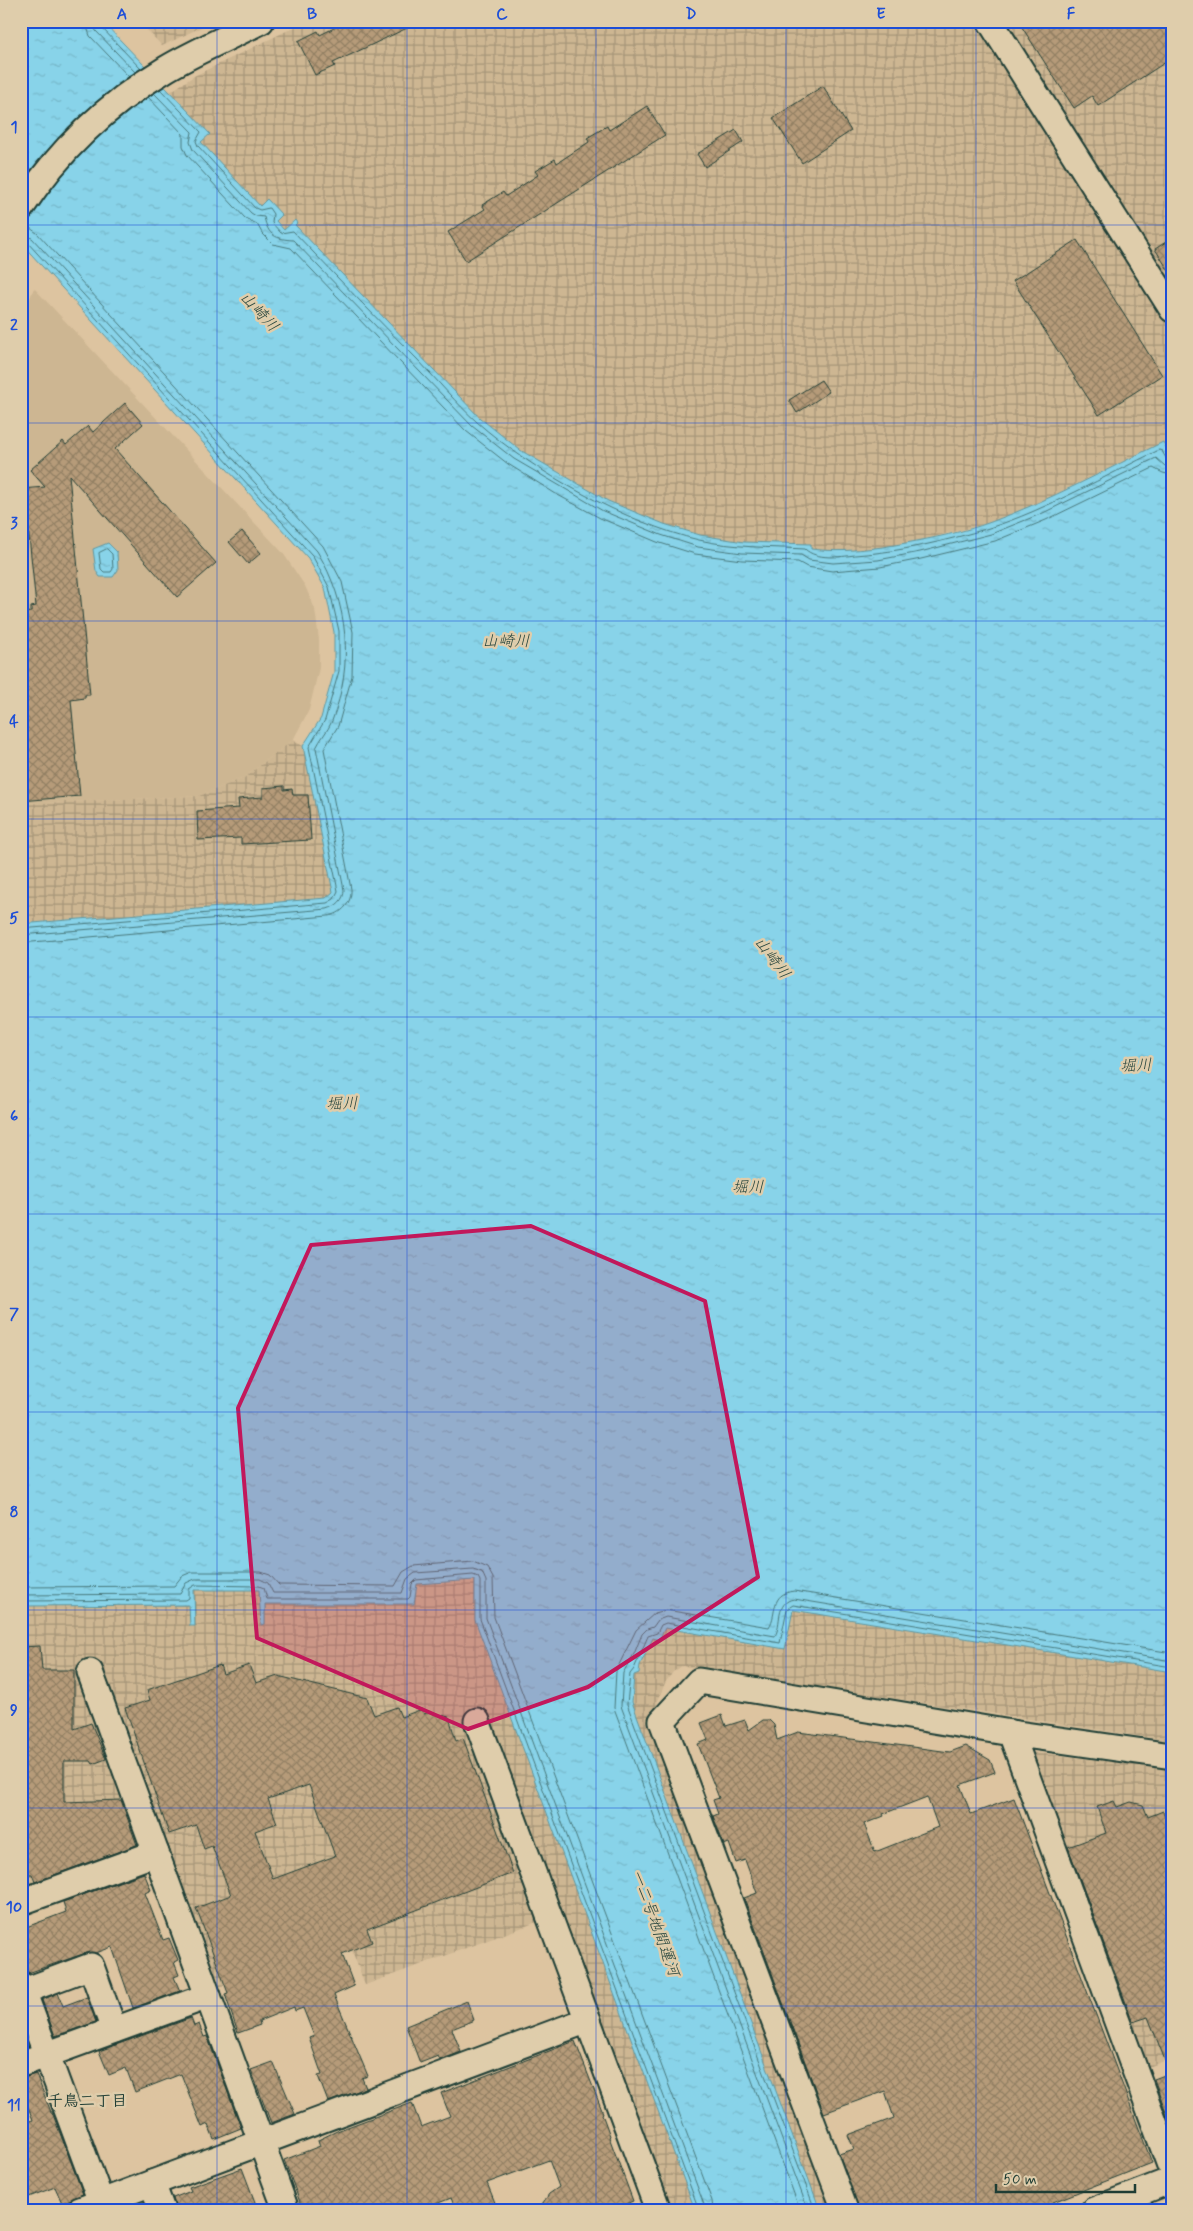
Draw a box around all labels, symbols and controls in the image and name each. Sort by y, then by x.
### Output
text: A [117,4,127,25]
text: B [307,4,317,25]
text: C [496,4,508,25]
text: D [685,4,697,25]
text: E [876,4,886,25]
text: F [1067,4,1076,25]
text: 1 [10,117,18,138]
water label: 山崎川 [235,287,283,337]
text: 2 [10,315,18,336]
text: 3 [10,513,18,534]
water label: 山崎川 [482,631,530,652]
text: 4 [9,711,19,732]
text: 5 [9,908,19,929]
water label: 山崎川 [749,933,795,983]
water label: 堀川 [1119,1055,1153,1077]
water label: 堀川 [326,1093,358,1115]
text: 6 [10,1106,18,1127]
water label: 堀川 [732,1177,764,1198]
text: 7 [9,1304,19,1325]
text: 8 [9,1502,19,1523]
text: 9 [10,1700,18,1721]
water label: 一二号地間運河 [626,1867,685,1981]
text: 10 [6,1897,22,1918]
district label: 千鳥二丁目 [47,2091,127,2112]
text: 11 [7,2095,21,2116]
scale bar [996,2161,1134,2193]
text: 50 m [1003,2170,1037,2190]

